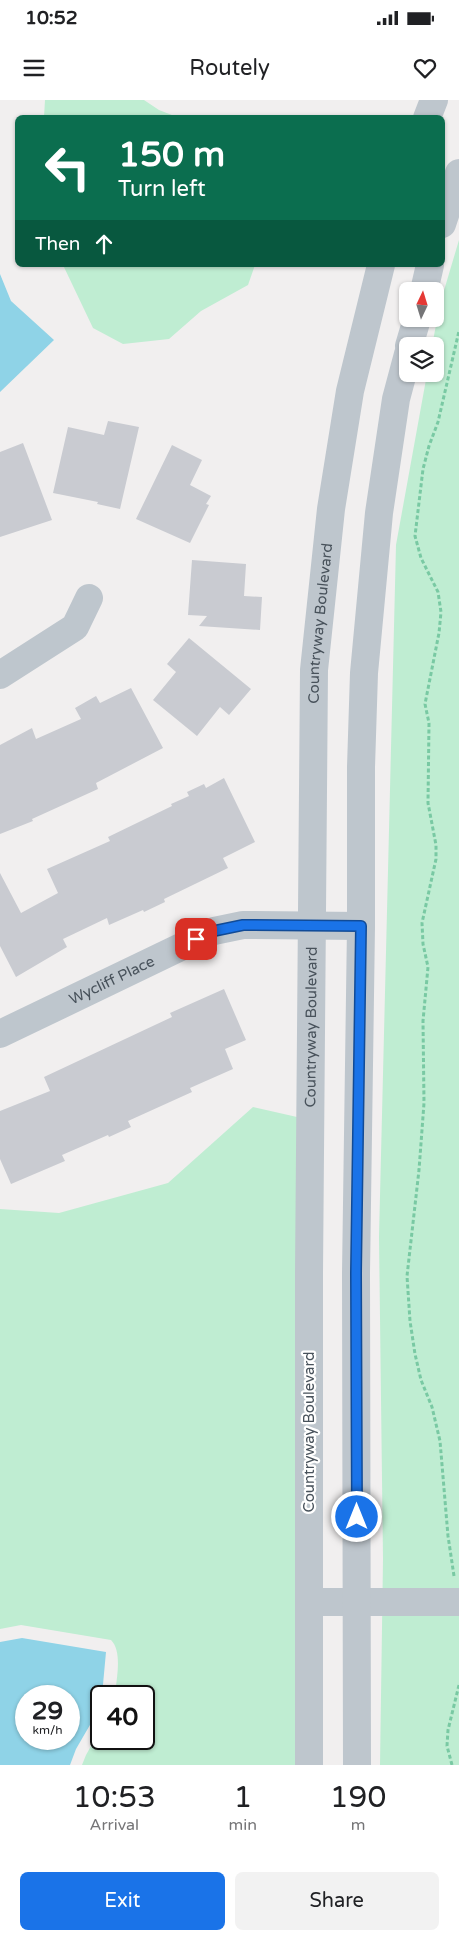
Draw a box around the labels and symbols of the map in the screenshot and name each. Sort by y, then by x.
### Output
north arrow [399,282,444,328]
street label: Countryway Boulevard [305,542,336,704]
pin [175,918,217,960]
street label: Countryway Boulevard [301,946,321,1108]
street label: Wycliff Place [66,952,157,1008]
street label: Countryway Boulevard [300,1352,318,1512]
position arrow [330,1490,382,1542]
speed limit sign: 40 [90,1685,155,1750]

